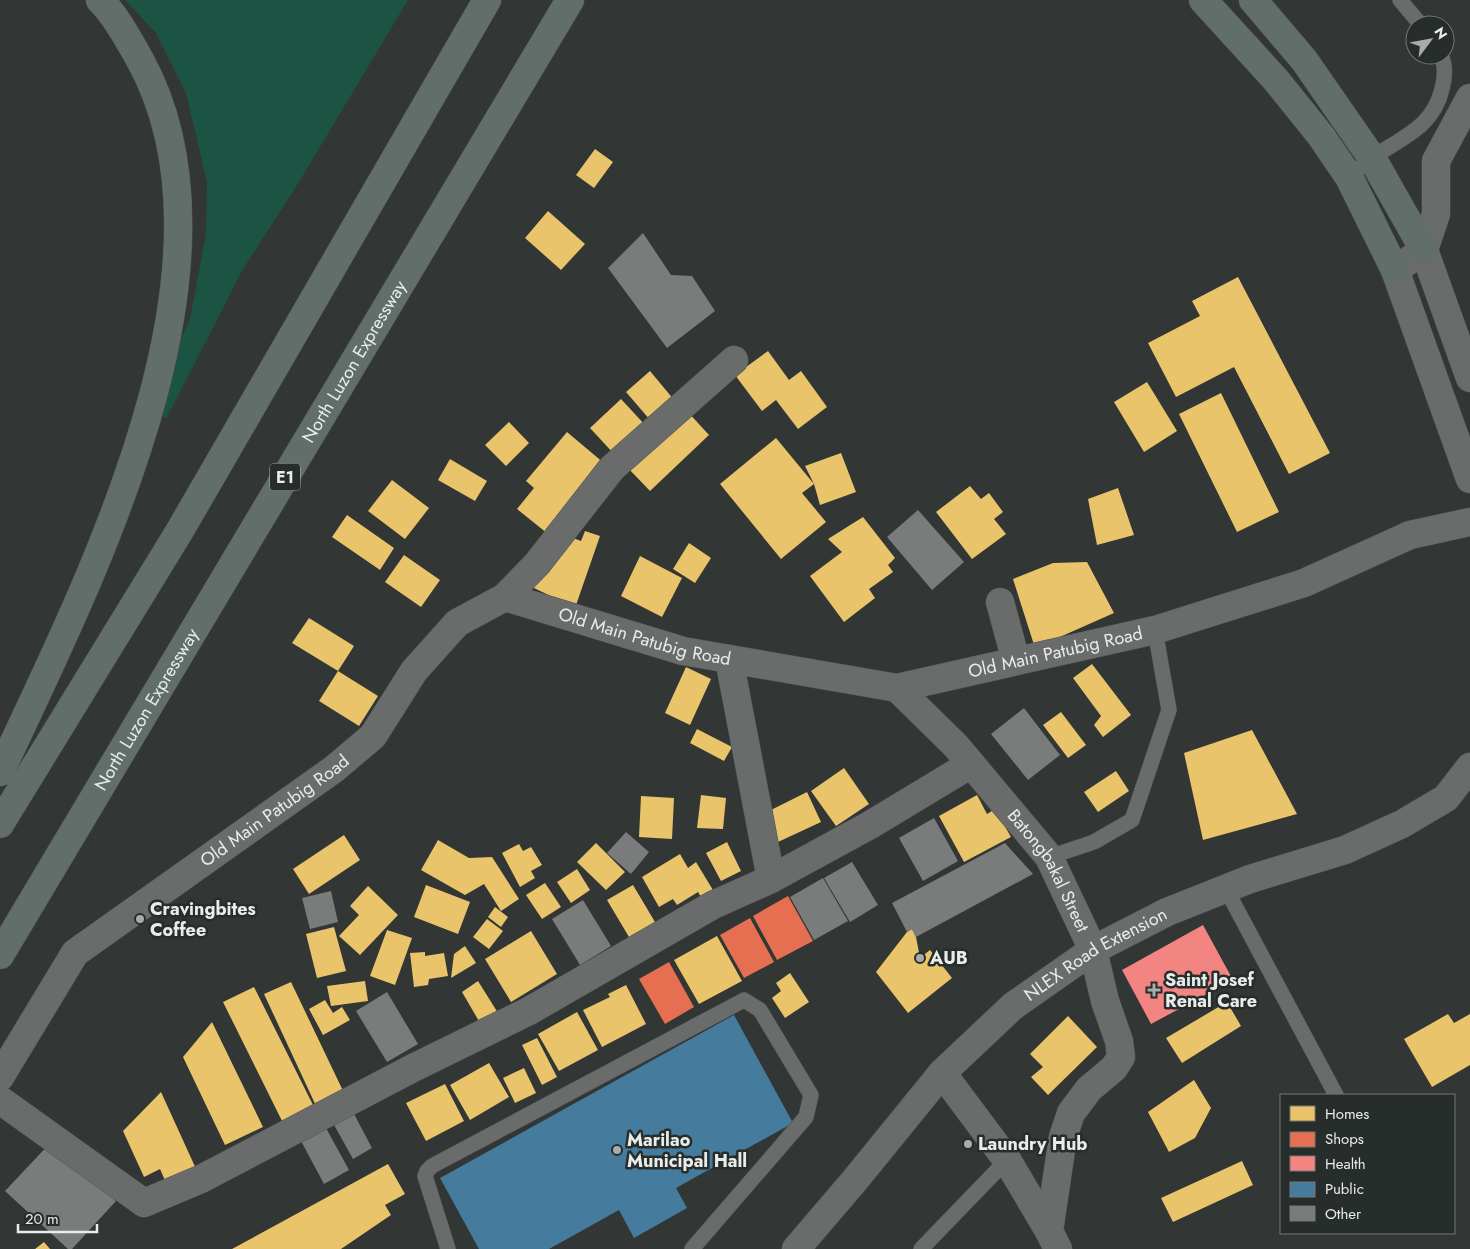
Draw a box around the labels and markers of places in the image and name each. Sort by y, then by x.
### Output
place label: Cravingbites Coffee [150,896,256,943]
marker: Cravingbites Coffee [134,913,146,925]
place label: AUB [929,945,968,971]
marker: AUB [914,952,926,964]
place label: Saint Josef Renal Care [1165,967,1257,1014]
marker: Saint Josef Renal Care [1147,983,1161,997]
place label: Marilao Municipal Hall [627,1127,747,1174]
place label: Laundry Hub [978,1131,1087,1157]
marker: Laundry Hub [962,1138,974,1150]
marker: Marilao Municipal Hall [611,1144,623,1156]

